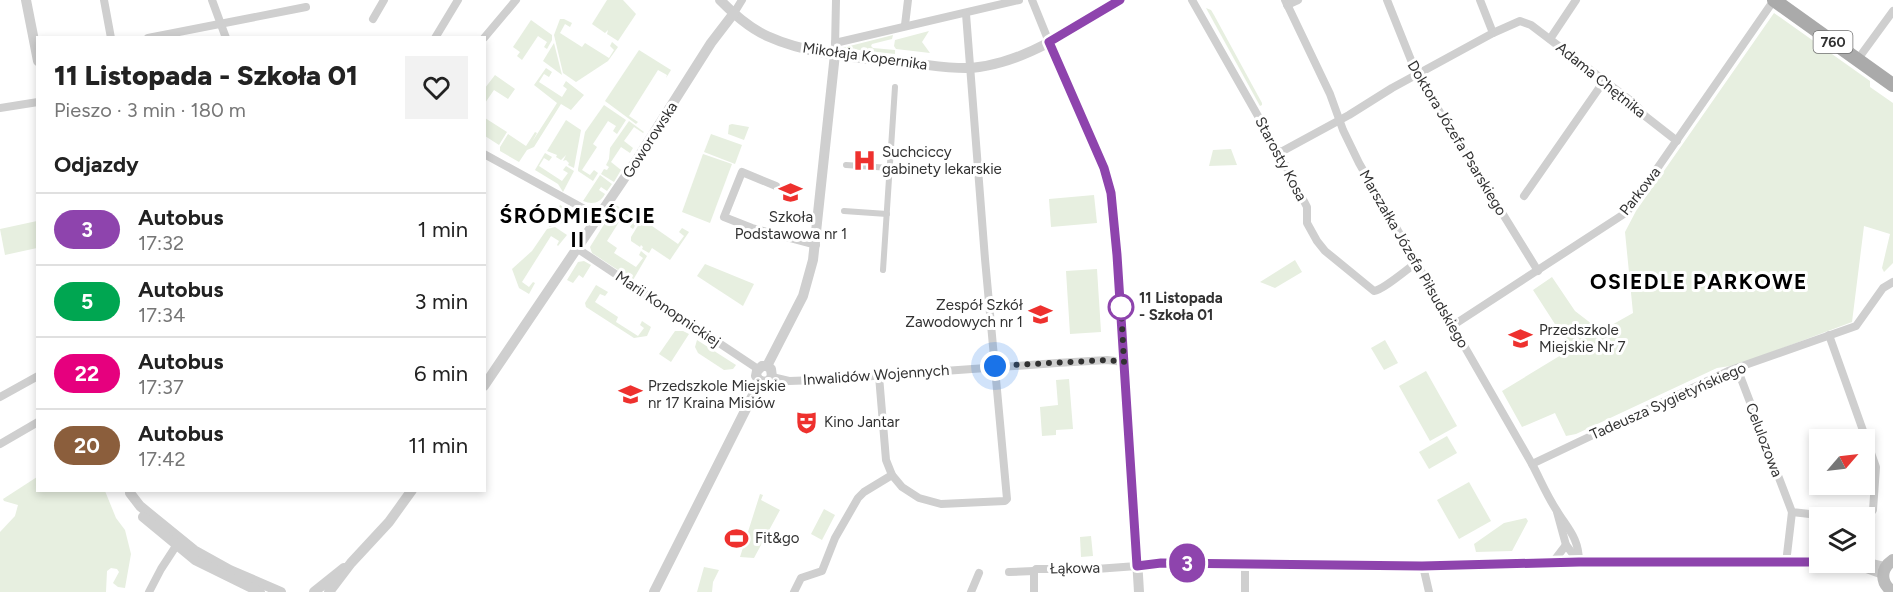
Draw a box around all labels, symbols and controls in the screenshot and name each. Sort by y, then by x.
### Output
road number: 760 [1814,31,1852,53]
street label: Mikołaja Kopernika [801,38,929,74]
street label: Adama Chętnika [1552,38,1650,122]
button: heart [405,56,468,119]
street label: Doktora Józefa Psarskiego [1404,57,1511,219]
text: 11 Listopada - Szkoła 01 [54,58,358,92]
text: Pieszo · 3 min · 180 m [54,98,246,122]
street label: Goworowska [619,98,681,182]
street label: Starosty Kosa [1251,114,1311,204]
place label: Suchciccy gabinety lekarskie [882,143,1002,178]
hospital icon: Suchciccy gabinety lekarskie [851,148,877,174]
text: Odjazdy [54,151,139,178]
street label: Parkowa [1616,163,1664,219]
street label: Marszałka Józefa Piłsudskiego [1355,167,1473,352]
school or university icon: Szkoła Podstawowa nr 1 [778,180,804,206]
district label: ŚRÓDMIEŚCIE II [500,203,656,252]
text: Autobus [138,204,224,231]
place label: Szkoła Podstawowa nr 1 [735,208,847,243]
text: 1 min [417,216,468,243]
text: 3 [81,217,93,242]
text: 17:32 [138,231,184,255]
street label: Marii Konopnickiej [612,267,724,351]
district label: OSIEDLE PARKOWE [1590,269,1808,294]
text: Autobus [138,276,224,303]
text: 3 min [414,288,468,315]
text: 5 [81,289,93,314]
place label: 11 Listopada - Szkoła 01 [1139,289,1223,324]
marker: 11 Listopada - Szkoła 01 [1108,294,1134,320]
place label: Zespół Szkół Zawodowych nr 1 [905,296,1023,331]
school or university icon: Zespół Szkół Zawodowych nr 1 [1028,301,1054,327]
text: 17:34 [138,303,185,327]
place label: Przedszkole Miejskie Nr 7 [1539,321,1625,356]
school or university icon: Przedszkole Miejskie Nr 7 [1508,326,1534,352]
text: Autobus [138,348,224,375]
your location [980,351,1010,381]
street label: Tadeusza Sygietyńskiego [1587,358,1749,444]
text: 6 min [414,360,468,387]
text: 22 [75,361,99,386]
street label: Inwalidów Wojennych [802,361,950,389]
text: 17:37 [138,375,184,399]
place label: Przedszkole Miejskie nr 17 Kraina Misiów [648,377,786,412]
school or university icon: Przedszkole Miejskie nr 17 Kraina Misiów [617,382,643,408]
street label: Celulozowa [1742,400,1786,480]
theatre icon: Kino Jantar [793,409,819,435]
place label: Kino Jantar [824,413,900,431]
text: Autobus [138,420,224,447]
north arrow [1809,429,1875,495]
map controls [1809,429,1875,573]
text: 11 min [408,432,468,459]
text: 20 [74,433,100,458]
text: 17:42 [138,447,186,471]
button: layers [1809,507,1875,573]
sports icon: Fit&go [724,525,750,551]
place label: Fit&go [755,529,800,547]
line badge: 3 [1168,544,1206,582]
text: 3 [1181,551,1193,576]
street label: Łąkowa [1050,559,1100,577]

